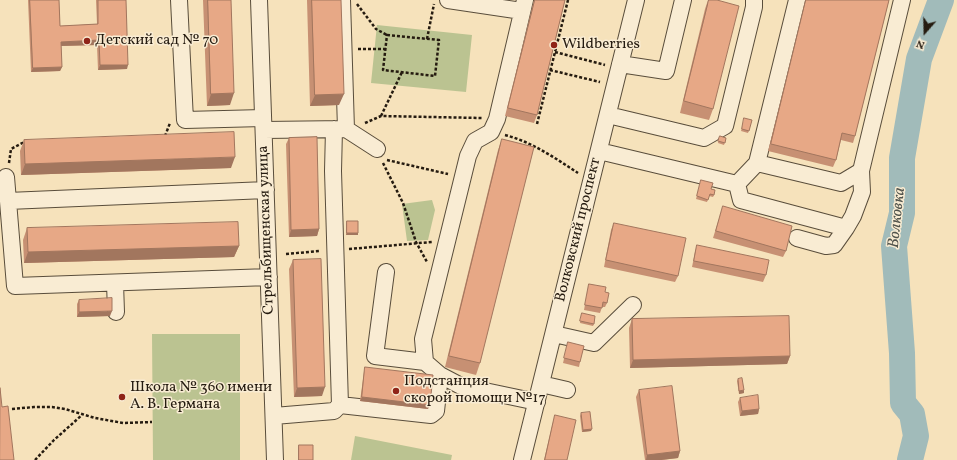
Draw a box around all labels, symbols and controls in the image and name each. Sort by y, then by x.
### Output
north arrow [905,12,945,52]
place label: Детский сад № 70 [95,32,218,50]
text: N [914,35,927,52]
marker: Детский сад № 70 [82,36,92,46]
place label: Wildberries [562,36,640,54]
marker: Wildberries [549,40,559,50]
street label: Стрельбищенская улица [255,145,279,315]
street label: Волковский проспект [552,156,606,304]
water label: Волковка [885,187,911,249]
place label: Подстанция скорой помощи №17 [404,373,546,408]
place label: Школа № 360 имени А. В. Германа [130,379,272,414]
marker: Подстанция скорой помощи №17 [391,386,401,396]
marker: Школа № 360 имени А. В. Германа [117,392,127,402]

